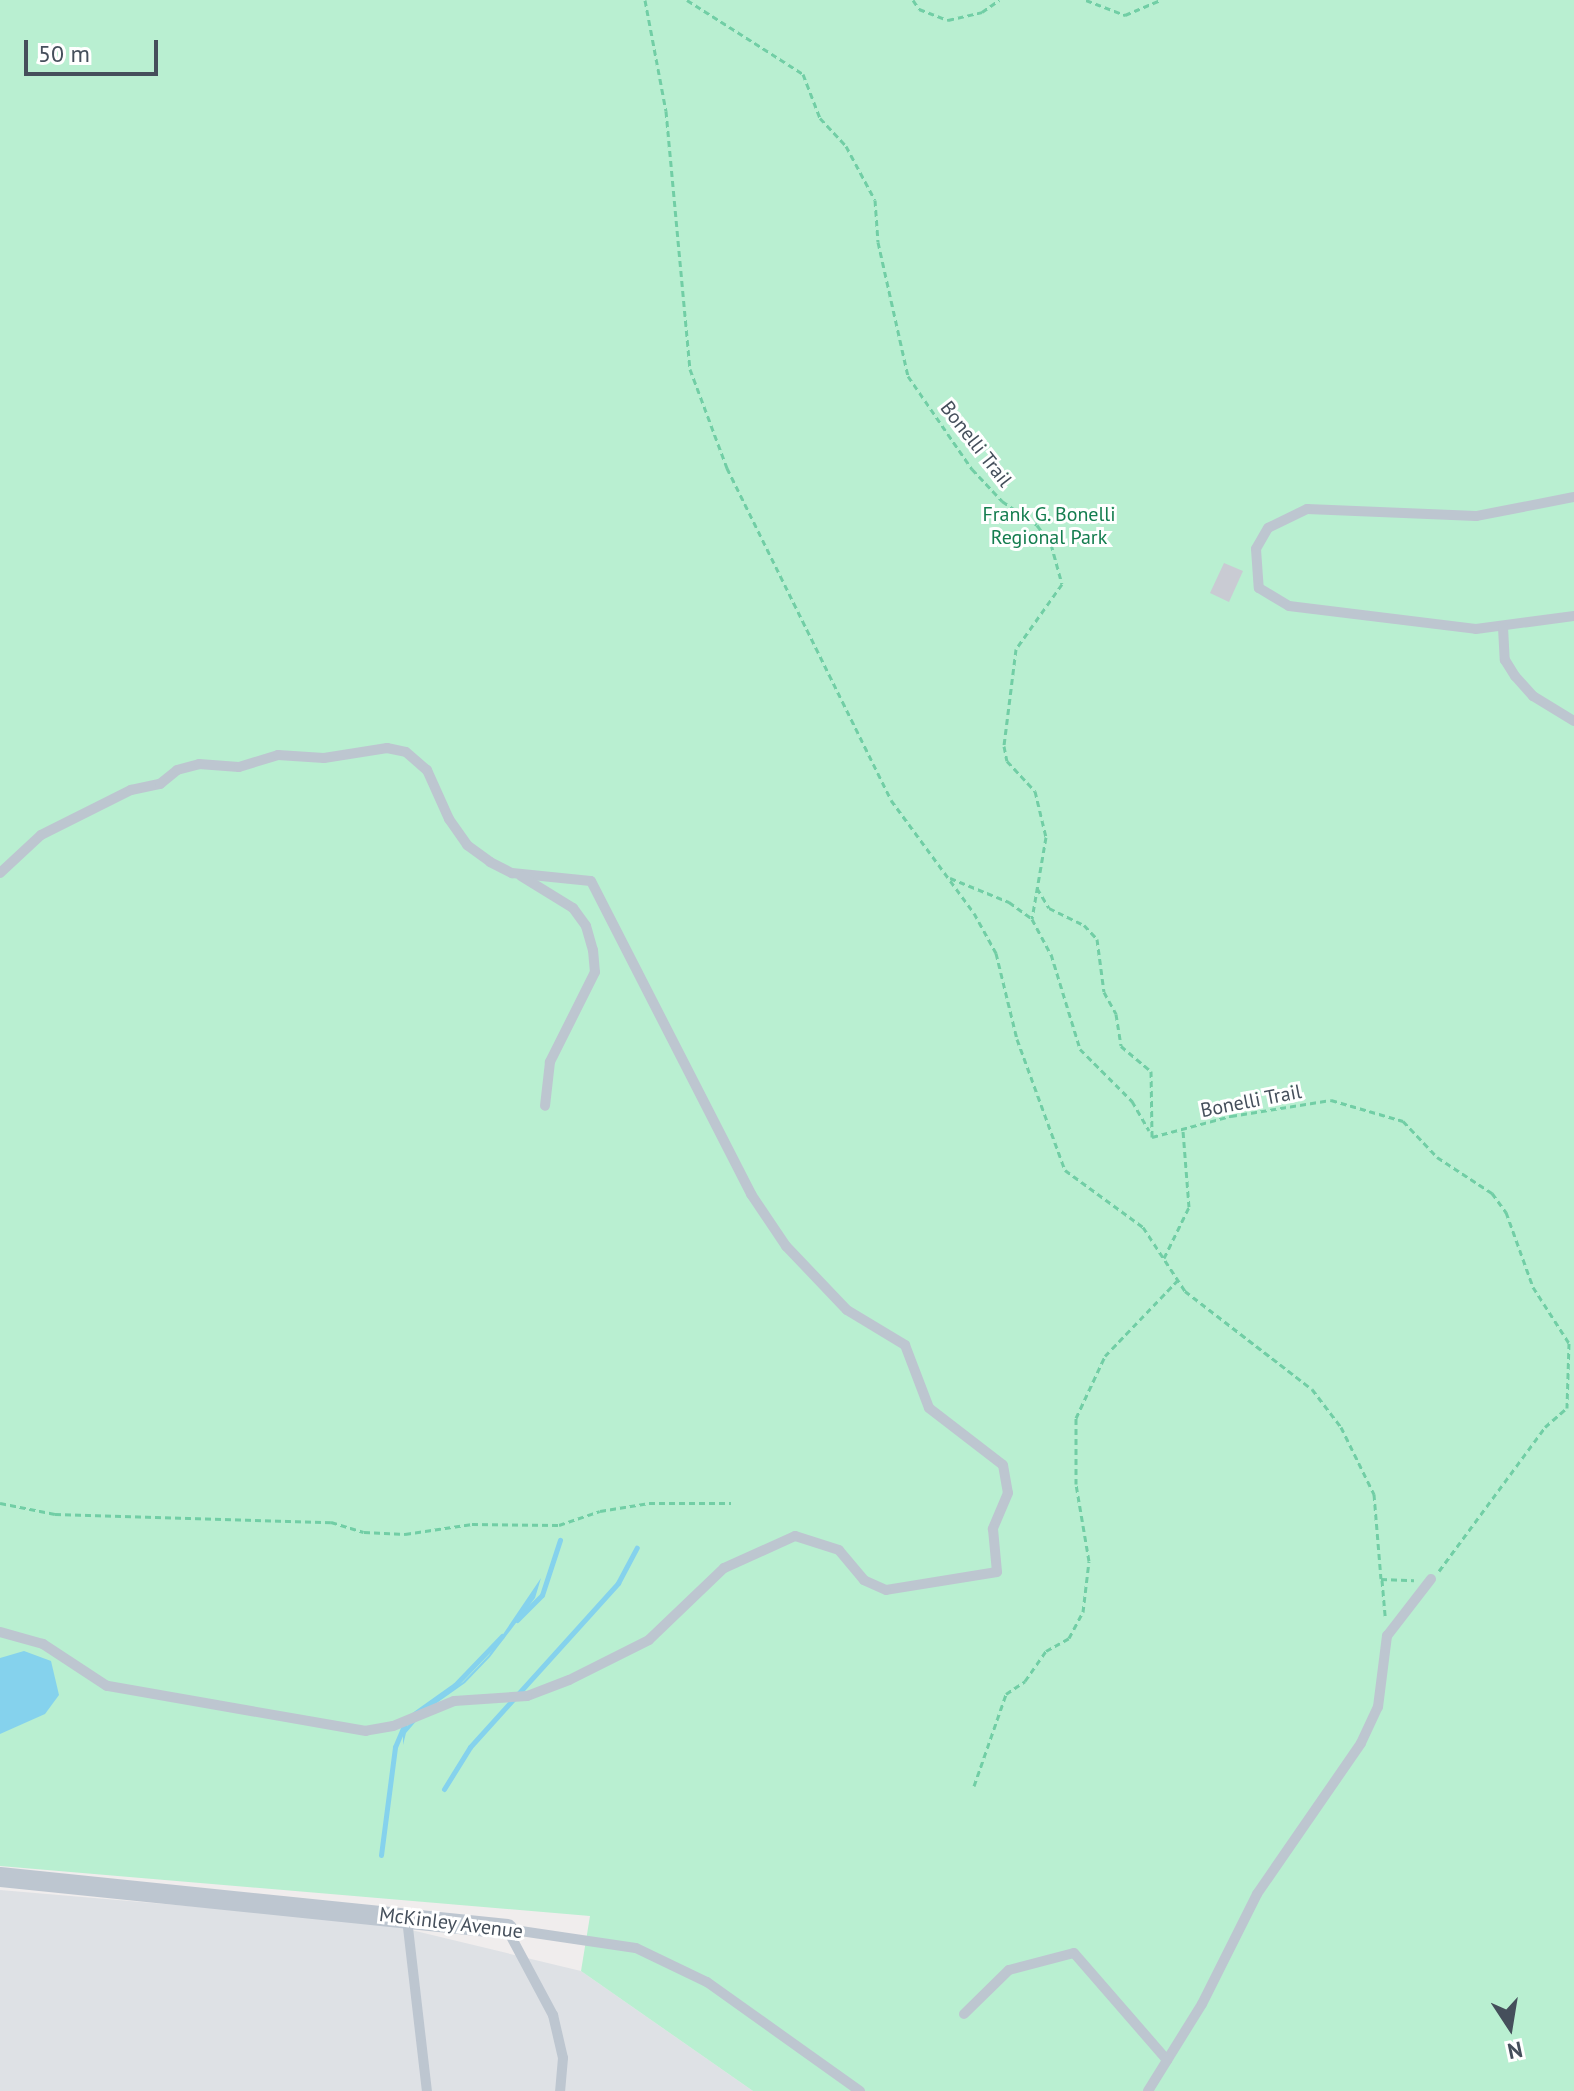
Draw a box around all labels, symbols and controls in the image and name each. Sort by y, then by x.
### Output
scale bar [28,24,162,74]
text: 50 m [38,38,90,69]
street label: Bonelli Trail [935,396,1017,492]
park label: Frank G. Bonelli Regional Park [981,502,1117,549]
street label: Bonelli Trail [1198,1079,1304,1123]
street label: McKinley Avenue [377,1902,525,1944]
north arrow [1470,1987,1550,2067]
text: N [1505,2035,1525,2066]

